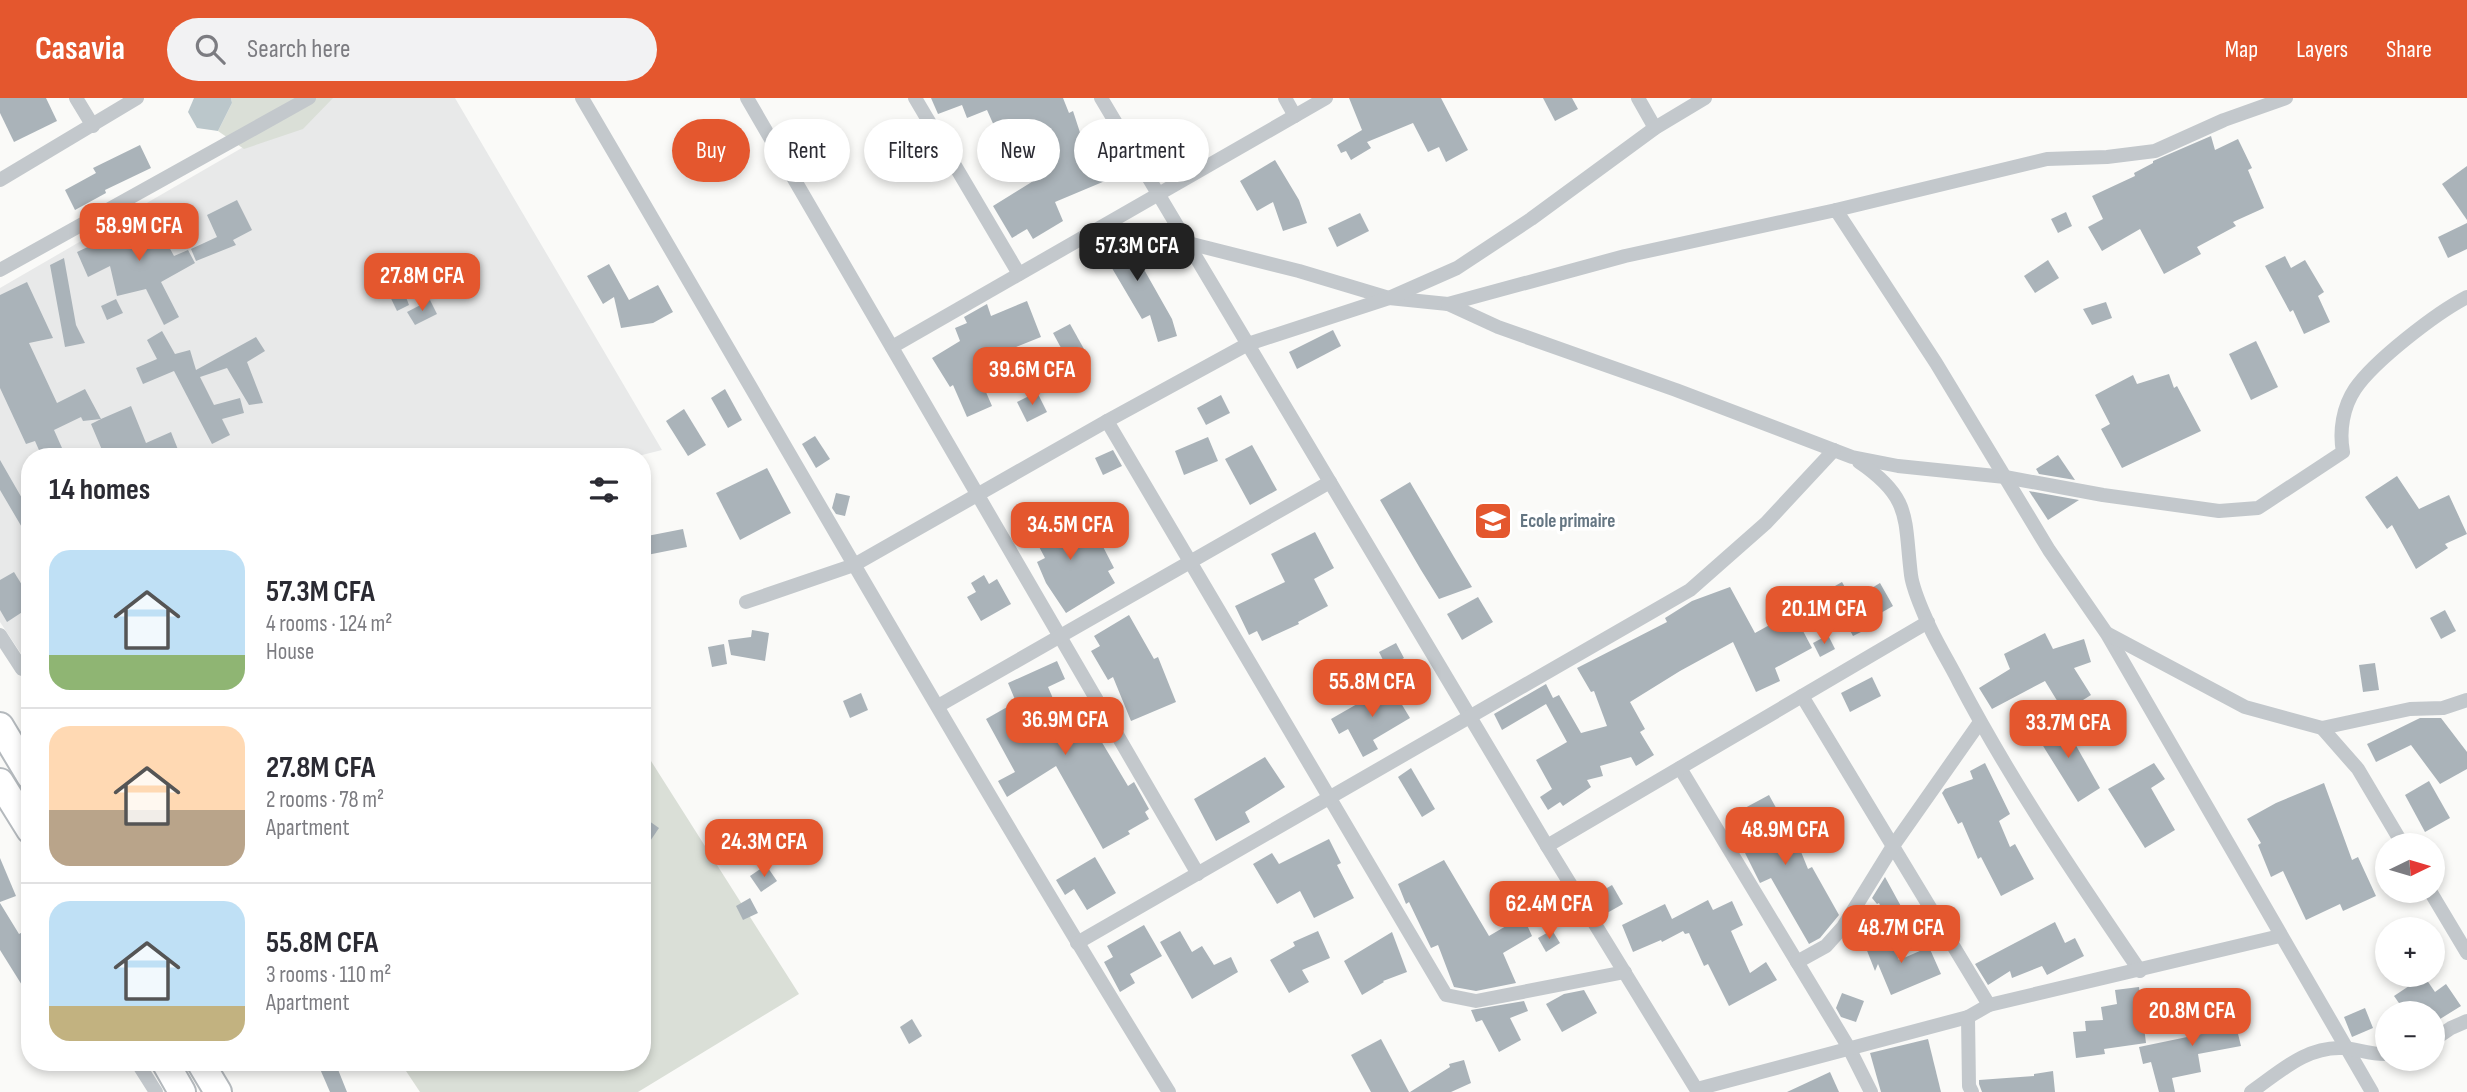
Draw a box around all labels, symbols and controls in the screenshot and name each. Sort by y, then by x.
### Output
search box [167,18,657,81]
text: Casavia [35,29,125,69]
icon: search [191,30,229,68]
text: Search here [247,34,350,65]
text: Map [2225,35,2258,64]
text: Layers [2296,35,2348,64]
text: Share [2386,35,2432,64]
chip: Buy [672,119,750,182]
chip: Rent [764,119,850,182]
chip: Filters [864,119,963,182]
chip: New [977,119,1060,182]
chip: Apartment [1074,119,1209,182]
pin: 58.9M CFA [59,204,219,263]
text: 58.9M CFA [96,212,182,240]
pin: 57.3M CFA [1057,223,1217,283]
text: 57.3M CFA [1095,232,1179,260]
pin: 27.8M CFA [342,254,502,313]
text: 27.8M CFA [380,262,464,290]
pin: 39.6M CFA [952,348,1112,407]
text: 39.6M CFA [989,356,1075,384]
icon: filters [585,471,623,509]
text: 14 homes [49,472,150,508]
school or university icon: Ecole primaire [1472,500,1514,542]
pin: 34.5M CFA [990,503,1150,562]
place label: Ecole primaire [1520,510,1615,533]
text: 34.5M CFA [1027,511,1113,539]
text: 57.3M CFA [266,574,375,610]
icon: home [105,578,189,662]
pin: 20.1M CFA [1744,587,1904,646]
text: 20.1M CFA [1782,595,1866,623]
text: 4 rooms · 124 m² [266,610,392,638]
text: House [266,638,314,666]
pin: 55.8M CFA [1292,660,1452,719]
text: 55.8M CFA [1329,668,1415,696]
pin: 36.9M CFA [985,698,1145,757]
pin: 33.7M CFA [1988,700,2148,760]
text: 36.9M CFA [1022,706,1108,734]
text: 33.7M CFA [2026,709,2110,737]
text: 27.8M CFA [266,750,375,786]
icon: home [105,754,189,838]
text: 2 rooms · 78 m² [266,786,384,814]
pin: 48.9M CFA [1705,808,1865,867]
text: Apartment [266,814,350,842]
text: 48.9M CFA [1741,816,1829,844]
pin: 24.3M CFA [684,820,844,879]
text: 24.3M CFA [721,828,807,856]
north arrow [2375,833,2445,903]
map controls [2375,833,2445,1071]
pin: 62.4M CFA [1469,882,1629,941]
text: 62.4M CFA [1506,890,1592,918]
pin: 48.7M CFA [1821,906,1981,965]
text: 48.7M CFA [1858,914,1944,942]
button: + [2375,917,2445,987]
text: 55.8M CFA [266,925,378,961]
icon: home [105,929,189,1013]
text: 3 rooms · 110 m² [266,961,391,989]
pin: 20.8M CFA [2112,988,2272,1048]
text: Apartment [266,989,350,1017]
text: 20.8M CFA [2149,997,2235,1025]
button: − [2375,1001,2445,1071]

